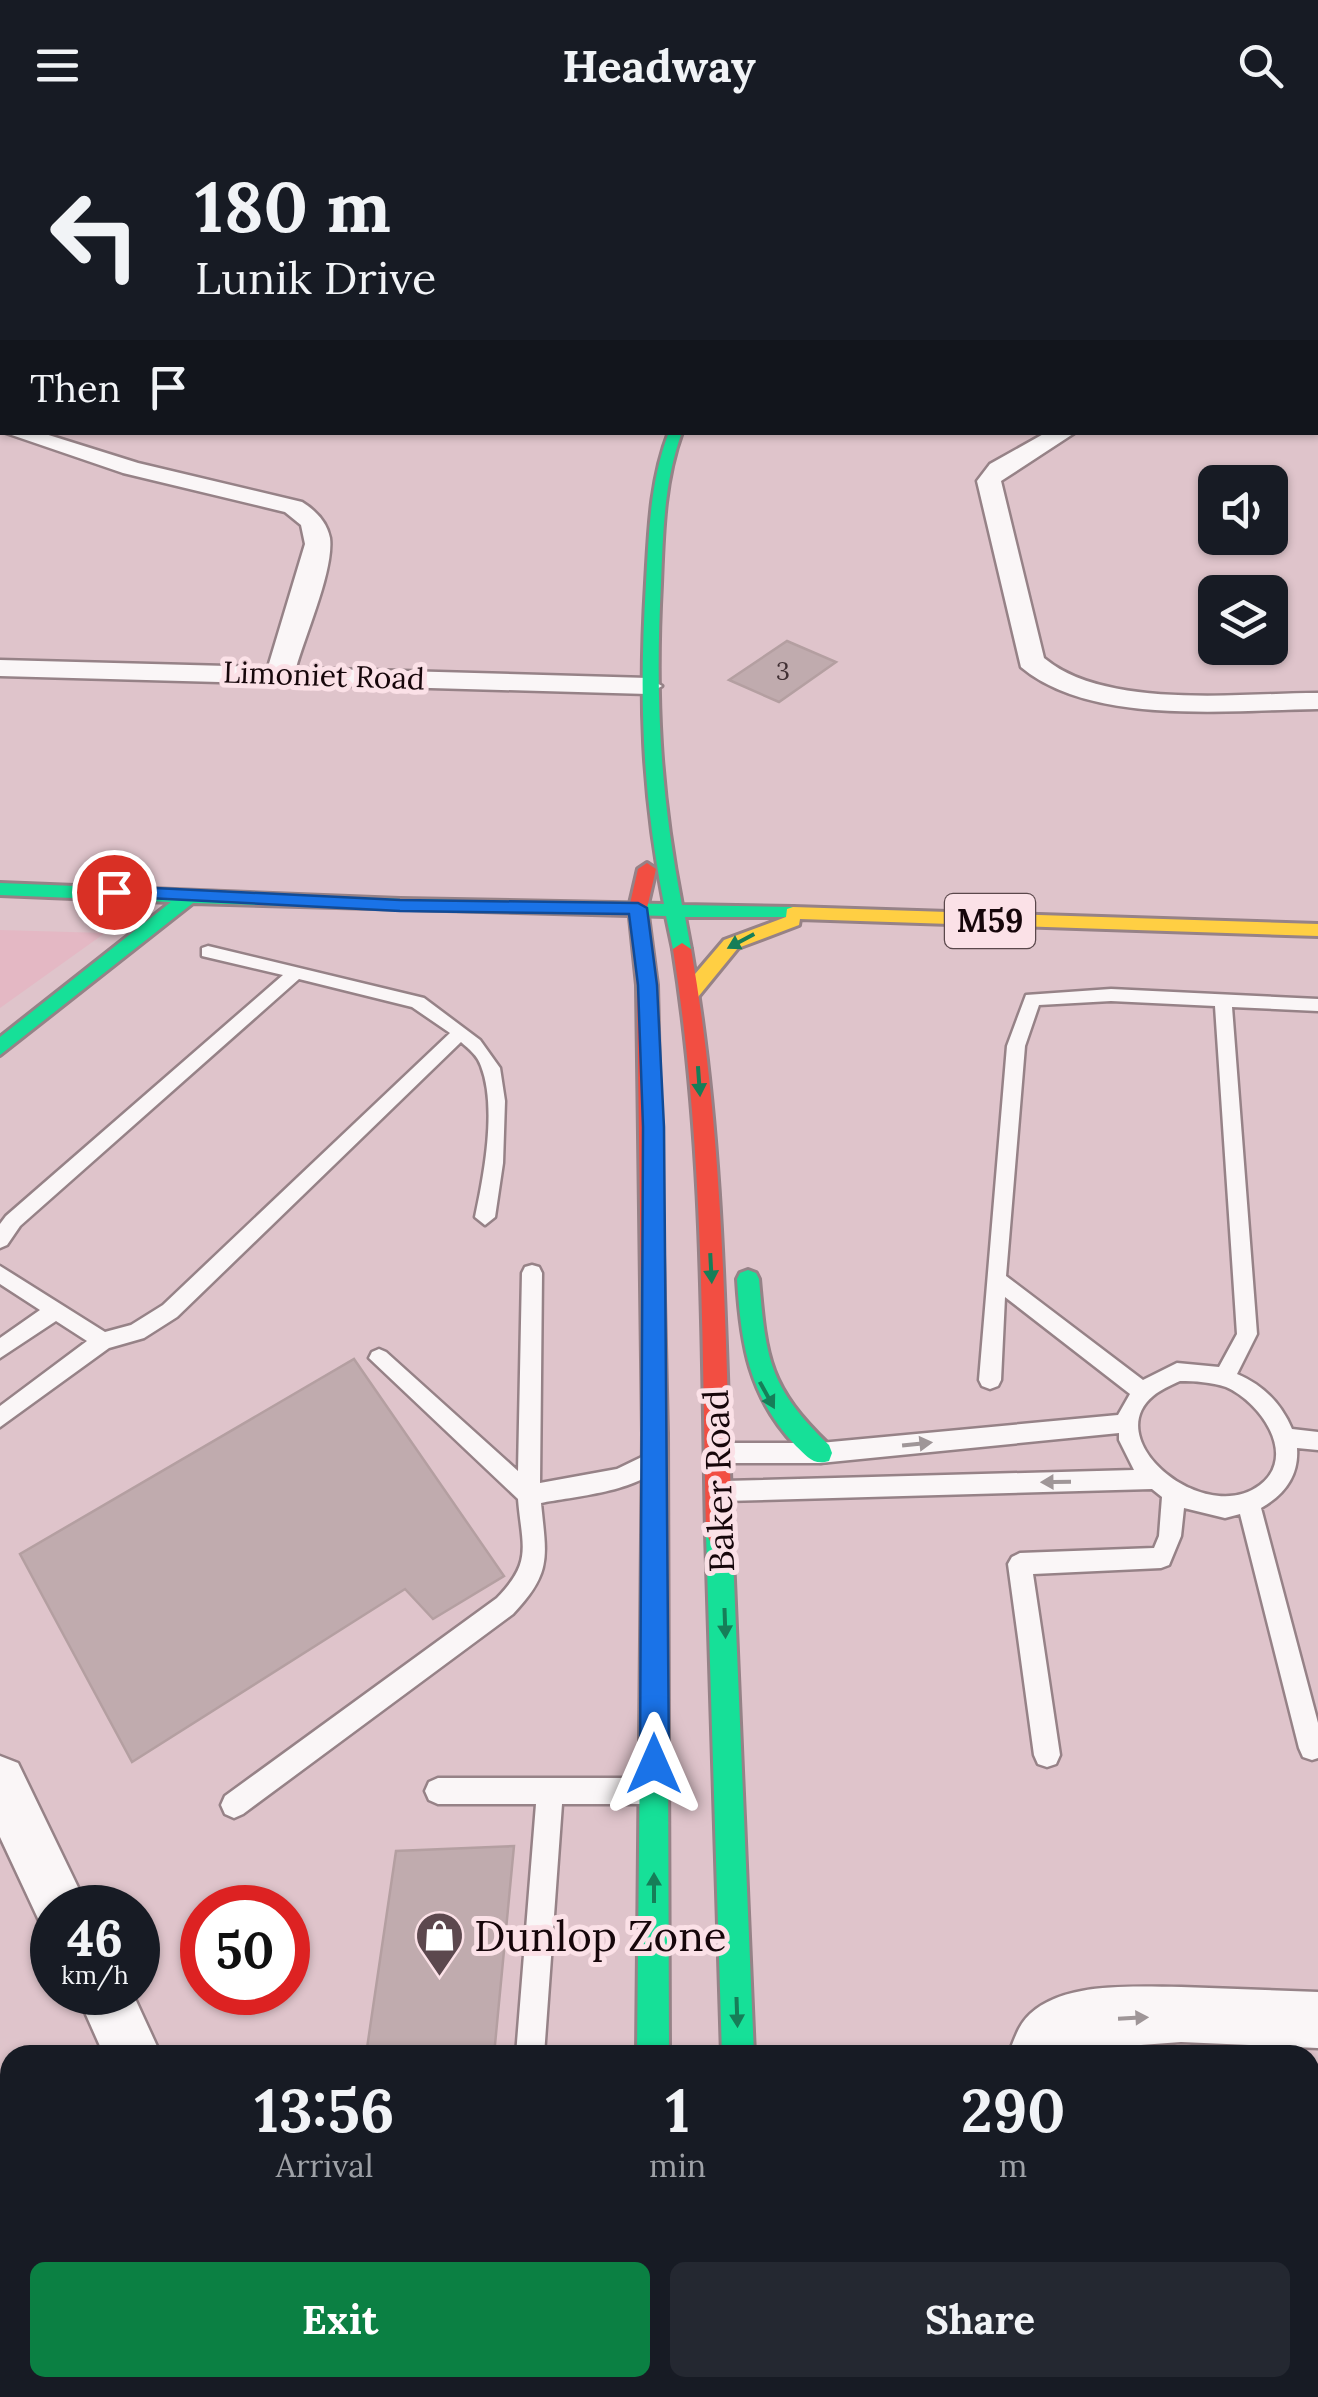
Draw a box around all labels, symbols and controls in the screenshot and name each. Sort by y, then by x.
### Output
text: Headway [562,37,756,94]
icon: menu [30,38,85,93]
icon: search [1233,38,1288,93]
text: 180 m [195,162,391,251]
icon: left [30,170,160,300]
text: Lunik Drive [195,249,436,306]
icon: arrive [141,360,196,415]
text: Then [30,364,121,412]
map controls [1198,465,1288,665]
button: sound [1198,465,1288,555]
button: layers [1198,575,1288,665]
street label: Limoniet Road [222,652,426,698]
house number: 3 [776,655,790,687]
pin [72,850,157,935]
icon: arrive [87,865,142,920]
road number: M59 [945,894,1035,948]
one-way arrow [727,931,755,949]
one-way arrow [691,1066,707,1098]
one-way arrow [703,1252,719,1284]
one-way arrow [757,1381,775,1409]
street label: Baker Road [693,1389,744,1573]
one-way arrow [902,1436,933,1452]
one-way arrow [1040,1474,1072,1490]
one-way arrow [717,1608,733,1640]
position arrow [602,1712,706,1816]
one-way arrow [646,1871,662,1903]
speed limit sign: 50 [180,1885,310,2015]
text: 46 [67,1906,123,1970]
place label: Dunlop Zone [474,1909,726,1963]
shop icon: Dunlop Zone [413,1910,465,1978]
text: km/h [61,1959,129,1991]
one-way arrow [729,1997,745,2029]
one-way arrow [1117,2010,1149,2026]
text: 13:56 [255,2072,394,2148]
text: 1 [665,2072,690,2148]
text: 290 [961,2072,1065,2148]
text: Arrival [276,2145,373,2186]
text: min [649,2145,706,2186]
text: m [999,2145,1027,2186]
button: Exit [30,2262,650,2377]
button: Share [670,2262,1290,2377]

